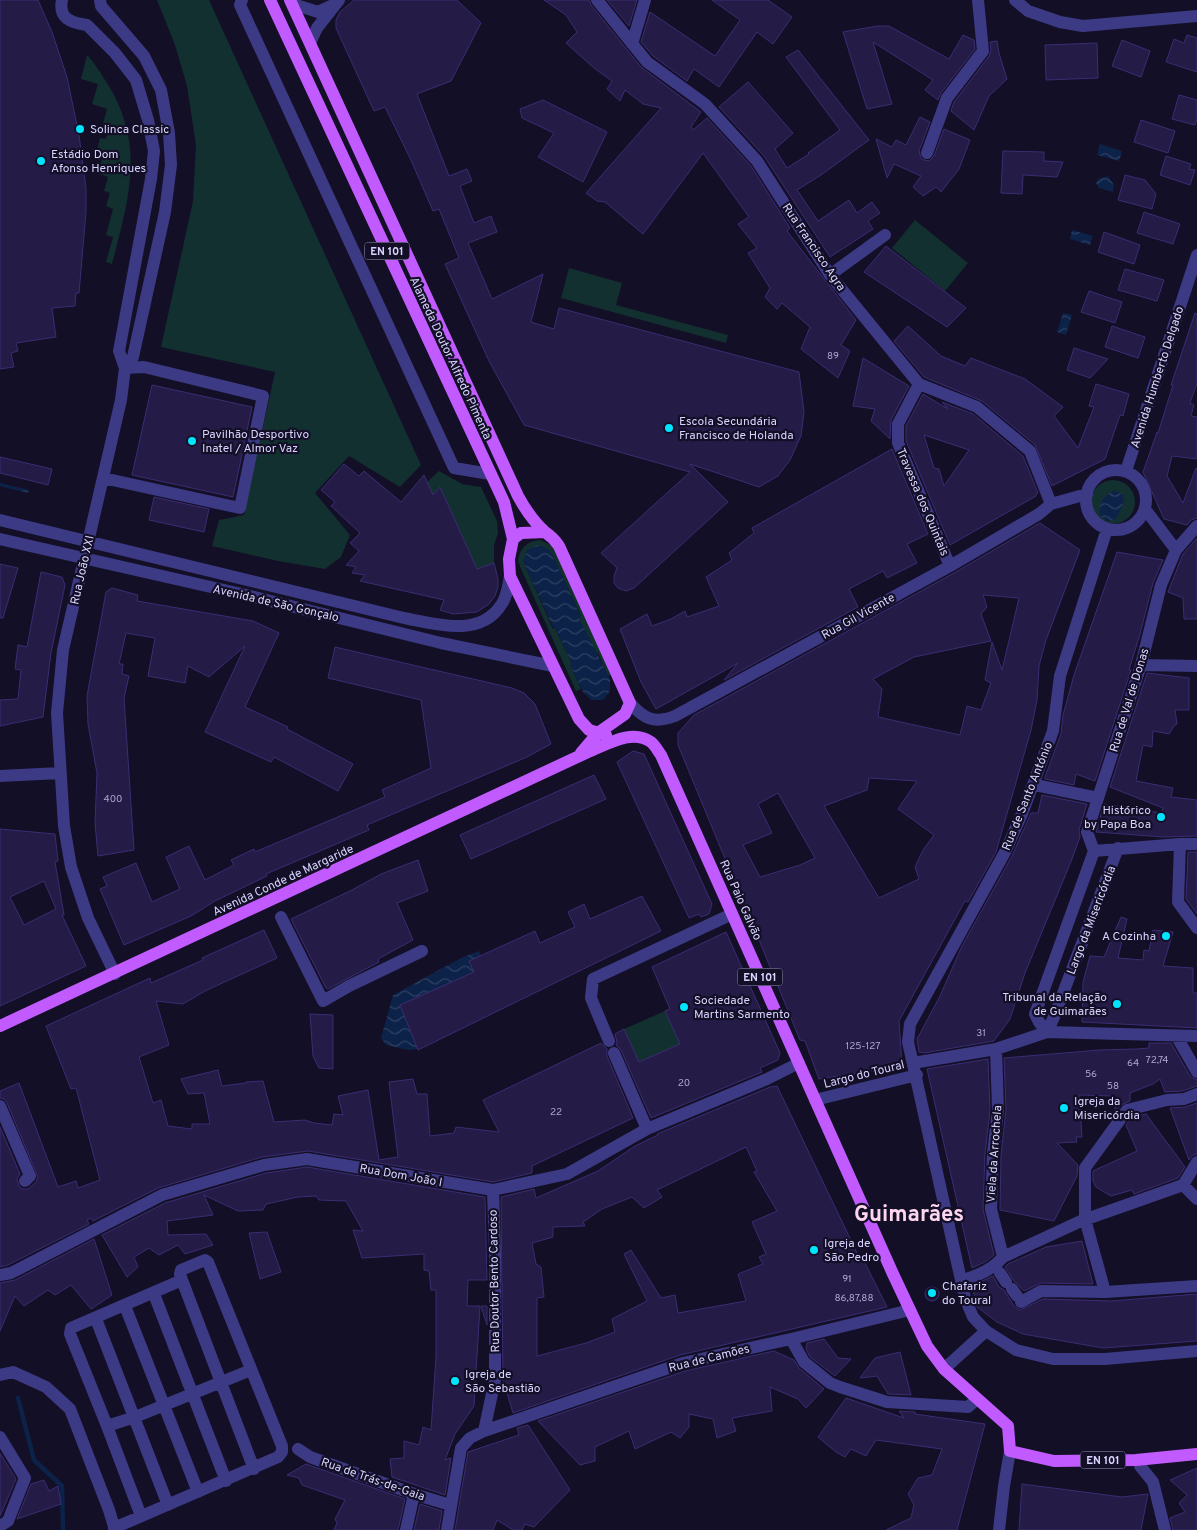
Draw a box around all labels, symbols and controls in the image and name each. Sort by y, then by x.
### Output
place label: Solinca Classic [90,122,169,138]
marker: Solinca Classic [74,123,86,135]
place label: Estádio Dom Afonso Henriques [51,147,146,177]
marker: Estádio Dom Afonso Henriques [35,155,47,167]
street label: Rua Francisco Agra [778,200,849,295]
road number: EN 101 [364,242,410,260]
street label: Alameda Doutor Alfredo Pimenta [405,275,495,442]
street label: Avenida Humberto Delgado [1127,304,1189,450]
house number: 89 [827,350,839,363]
place label: Escola Secundária Francisco de Holanda [679,414,794,444]
marker: Escola Secundária Francisco de Holanda [663,422,675,434]
place label: Pavilhão Desportivo Inatel / Almor Vaz [202,427,309,457]
marker: Pavilhão Desportivo Inatel / Almor Vaz [186,435,198,447]
street label: Travessa dos Quintais [892,446,952,559]
street label: Rua João XXI [67,534,99,606]
street label: Avenida de São Gonçalo [211,582,341,626]
street label: Rua Gil Vicente [819,590,898,644]
street label: Rua de Val de Donas [1107,646,1153,754]
street label: Rua de Santo António [999,739,1057,853]
house number: 400 [104,793,122,806]
place label: Histórico by Papa Boa [1084,803,1151,833]
marker: Histórico by Papa Boa [1155,811,1167,823]
street label: Avenida Conde de Margaride [210,841,356,921]
street label: Rua Paio Galvão [715,858,765,943]
street label: Largo da Misericórdia [1064,864,1120,977]
place label: A Cozinha [1102,929,1156,945]
marker: A Cozinha [1160,930,1172,942]
road number: EN 101 [738,969,782,986]
place label: Tribunal da Relação de Guimarães [1002,990,1107,1020]
place label: Sociedade Martins Sarmento [694,993,790,1023]
marker: Tribunal da Relação de Guimarães [1111,998,1123,1010]
marker: Sociedade Martins Sarmento [678,1001,690,1013]
house number: 31 [976,1027,986,1040]
house number: 125-127 [845,1040,881,1053]
house number: 72,74 [1146,1054,1168,1067]
street label: Largo do Toural [822,1057,906,1093]
house number: 64 [1127,1057,1139,1070]
house number: 56 [1085,1068,1097,1081]
house number: 20 [678,1077,690,1090]
house number: 58 [1107,1080,1119,1093]
place label: Igreja da Misericórdia [1074,1094,1140,1124]
marker: Igreja da Misericórdia [1058,1102,1070,1114]
street label: Viela da Arrochela [984,1105,1006,1203]
house number: 22 [550,1106,562,1119]
street label: Rua Dom João I [358,1161,444,1191]
district label: Guimarães [854,1202,964,1229]
street label: Rua Doutor Bento Cardoso [486,1209,504,1353]
place label: Igreja de São Pedro [824,1236,879,1266]
marker: Igreja de São Pedro [808,1244,820,1256]
house number: 91 [842,1273,852,1286]
place label: Chafariz do Toural [942,1279,991,1309]
marker: Chafariz do Toural [926,1287,938,1299]
house number: 86,87,88 [834,1292,874,1305]
street label: Rua de Camões [667,1341,751,1377]
place label: Igreja de São Sebastião [465,1367,541,1397]
marker: Igreja de São Sebastião [449,1375,461,1387]
road number: EN 101 [1080,1452,1126,1468]
street label: Rua de Trás-de-Gaia [319,1455,427,1505]

